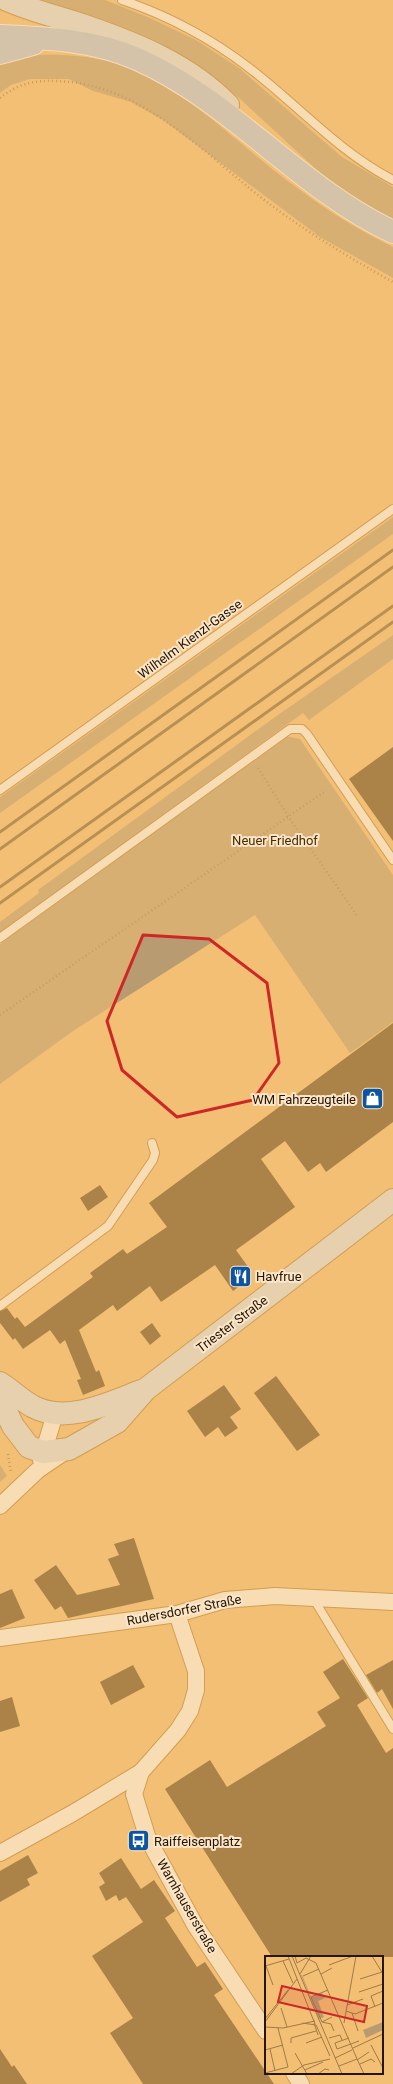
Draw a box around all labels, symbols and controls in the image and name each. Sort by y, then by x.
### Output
street label: Wilhelm Kienzl-Gasse [135,596,245,682]
park label: Neuer Friedhof [232,833,318,848]
shop icon: WM Fahrzeugteile [359,1086,385,1112]
place label: WM Fahrzeugteile [252,1092,356,1107]
restaurant icon: Havfrue [228,1263,254,1289]
place label: Havfrue [256,1269,302,1284]
street label: Triester Straße [194,1292,271,1356]
street label: Rudersdorfer Straße [125,1592,243,1628]
bus stop icon: Raiffeisenplatz [125,1828,151,1854]
place label: Raiffeisenplatz [154,1834,241,1849]
street label: Warnhauserstraße [154,1856,220,1956]
inset map [265,1956,383,2074]

